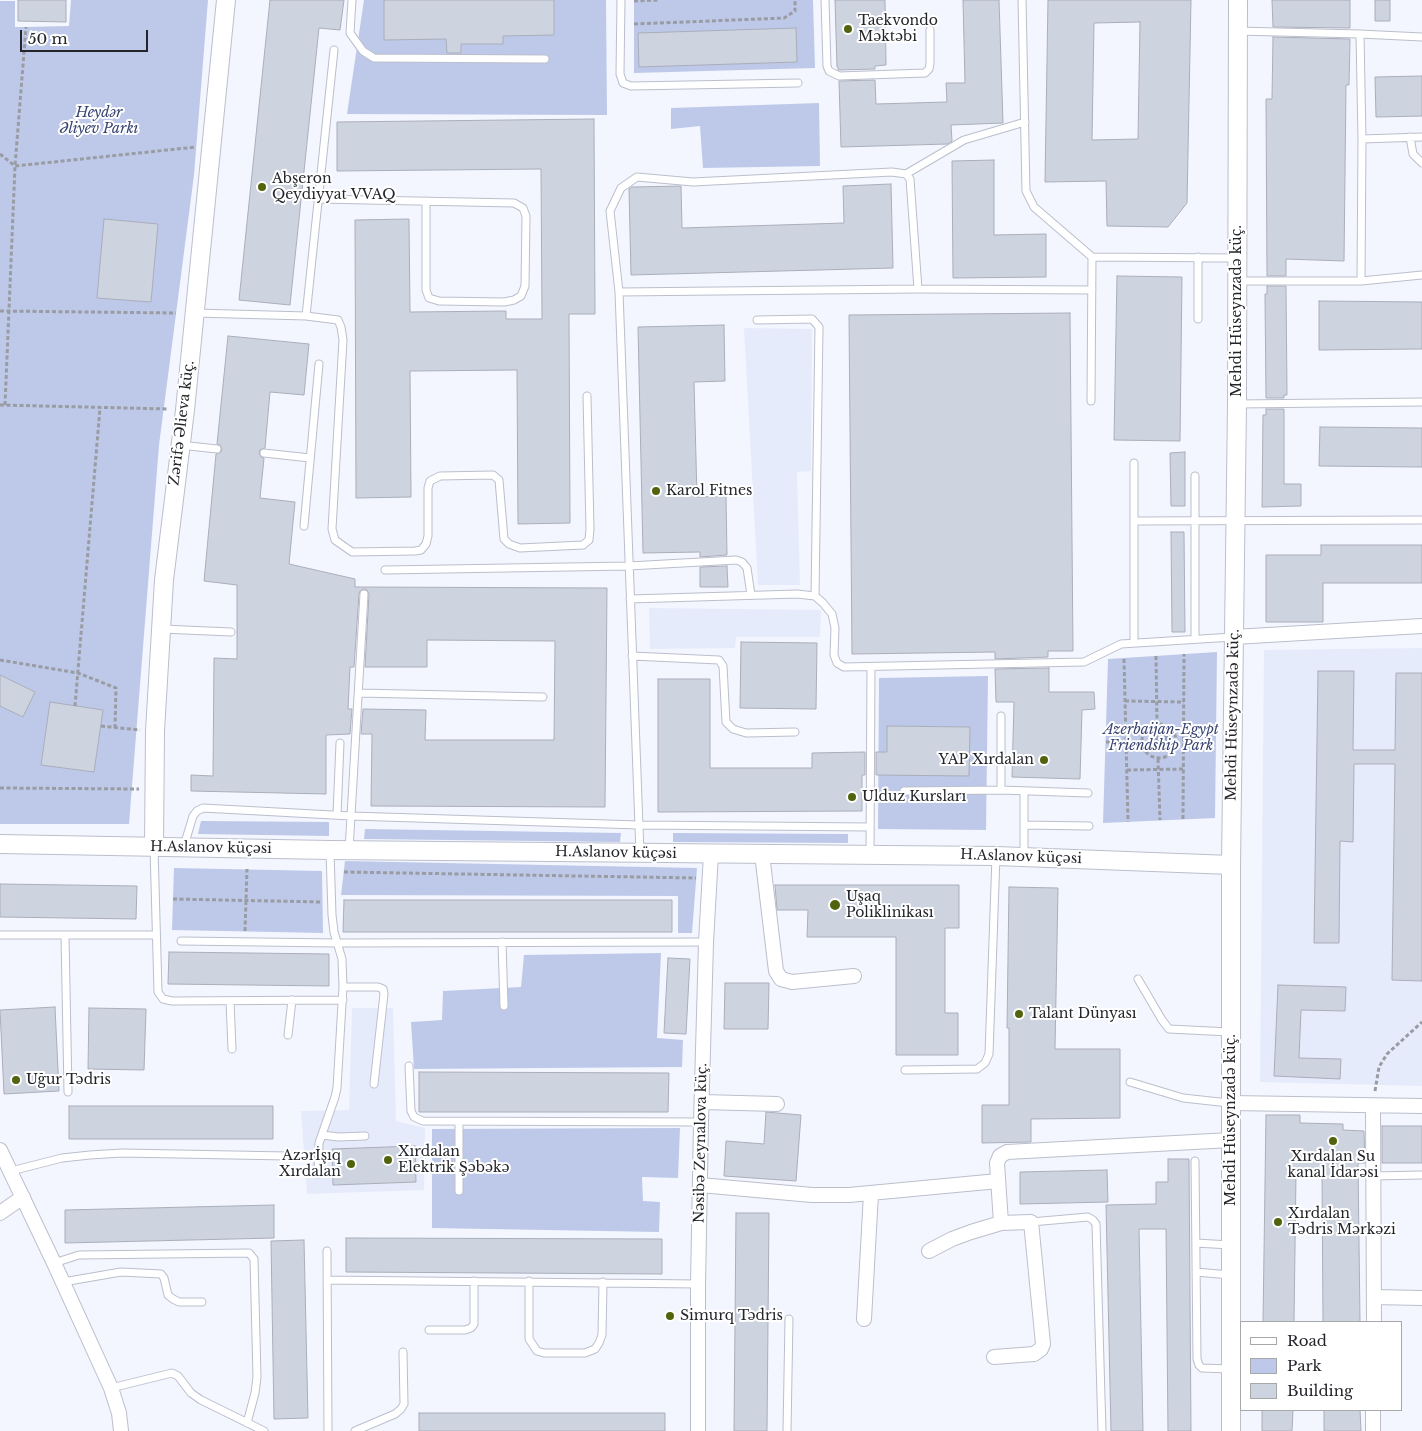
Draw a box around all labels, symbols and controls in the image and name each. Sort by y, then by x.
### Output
place label: Taekvondo Məktəbi [858,13,938,46]
scale bar [22,20,150,52]
marker: Taekvondo Məktəbi [842,23,854,35]
text: 50 m [28,29,68,48]
park label: Heydər Əliyev Parkı [60,105,138,138]
place label: Abşeron Qeydiyyat VVAQ [272,171,395,203]
marker: Abşeron Qeydiyyat VVAQ [256,181,268,193]
street label: Mehdi Hüseynzadə küç. [1229,225,1245,397]
street label: Zərifə Əlieva küç. [166,360,198,486]
place label: Karol Fitnes [666,483,752,499]
marker: Karol Fitnes [650,485,662,497]
street label: Mehdi Hüseynzadə küç. [1223,629,1243,801]
park label: Azerbaijan-Egypt Friendship Park [1103,722,1219,754]
place label: YAP Xırdalan [938,752,1034,768]
marker: YAP Xırdalan [1038,754,1050,766]
place label: Ulduz Kursları [862,789,966,805]
marker: Ulduz Kursları [846,791,858,803]
street label: H.Aslanov küçəsi [150,839,272,857]
street label: H.Aslanov küçəsi [555,844,677,862]
street label: H.Aslanov küçəsi [960,846,1082,868]
place label: Uşaq Poliklinikası [846,889,934,922]
marker: Uşaq Poliklinikası [828,898,842,912]
place label: Talant Dünyası [1029,1006,1137,1022]
marker: Talant Dünyası [1013,1008,1025,1020]
street label: Mehdi Hüseynzadə küç. [1223,1034,1239,1206]
street label: Nəsibə Zeynalova küç. [691,1063,711,1223]
place label: Uğur Tədris [26,1072,111,1088]
marker: Uğur Tədris [10,1074,22,1086]
marker: Xırdalan Su kanal İdarəsi [1327,1135,1339,1147]
place label: Xırdalan Elektrik Şəbəkə [398,1144,510,1176]
place label: Azərİşıq Xırdalan [279,1148,341,1180]
place label: Xırdalan Su kanal İdarəsi [1288,1149,1378,1182]
marker: Xırdalan Elektrik Şəbəkə [382,1154,394,1166]
marker: Azərİşıq Xırdalan [345,1158,357,1170]
place label: Xırdalan Tədris Mərkəzi [1288,1206,1396,1238]
marker: Xırdalan Tədris Mərkəzi [1272,1216,1284,1228]
place label: Simurq Tədris [680,1308,783,1324]
marker: Simurq Tədris [664,1310,676,1322]
legend [1240,1321,1402,1411]
text: Road [1287,1331,1327,1350]
text: Park [1287,1356,1322,1375]
text: Building [1287,1381,1353,1400]

